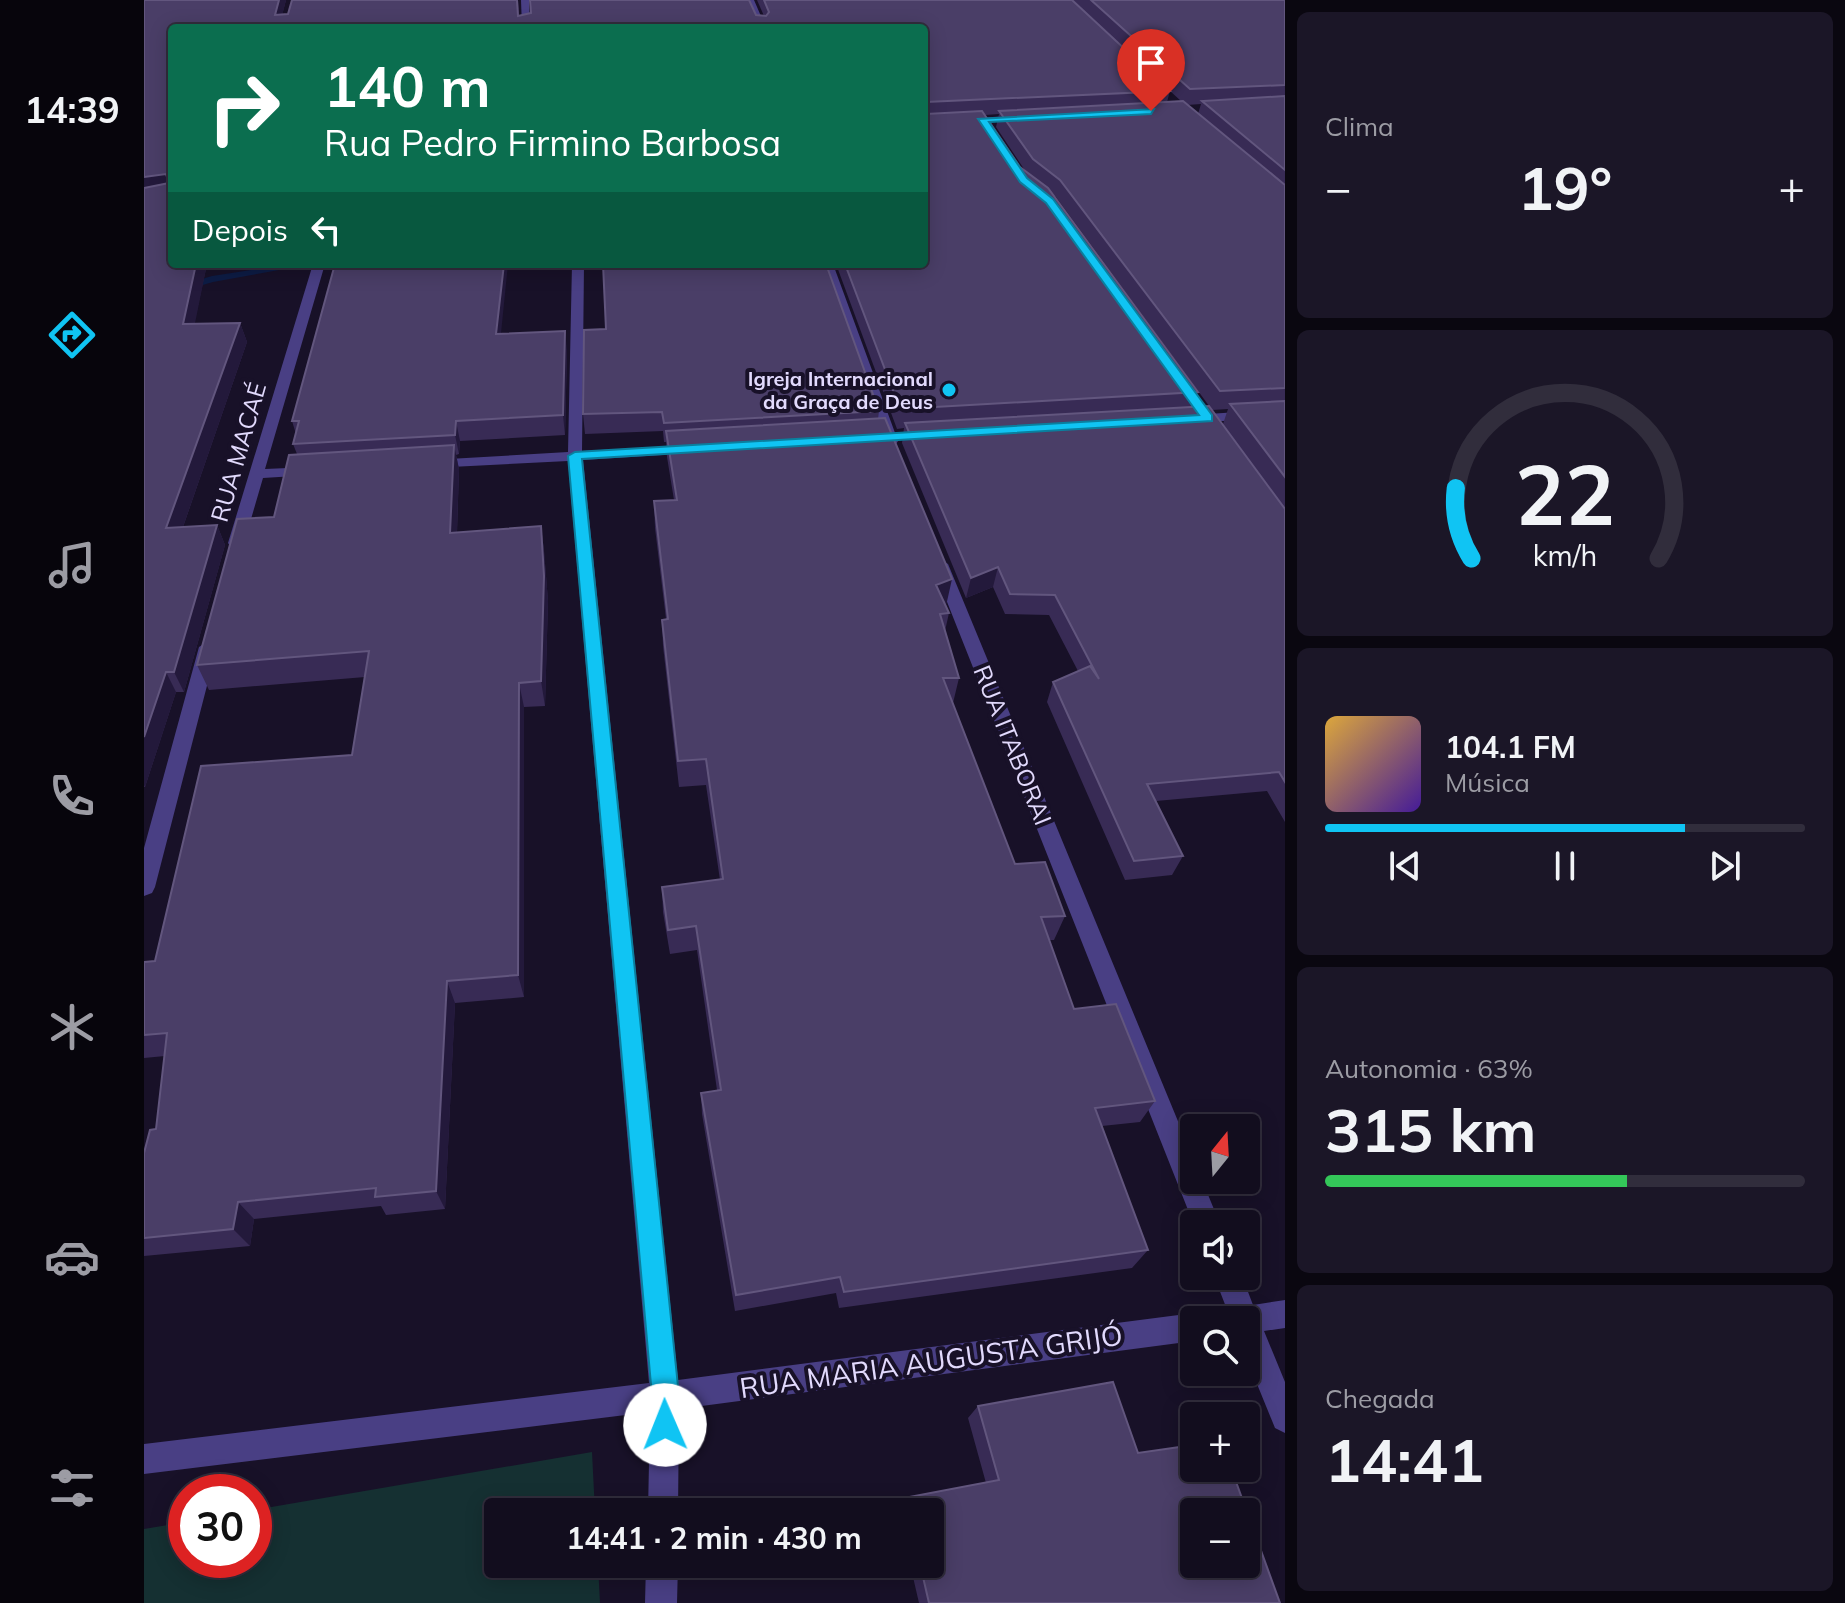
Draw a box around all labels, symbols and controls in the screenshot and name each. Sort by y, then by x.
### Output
pin [1117,29,1185,111]
icon: arrive [1129,41,1173,85]
text: 140 m [324,51,491,121]
icon: right [192,56,296,160]
text: 14:39 [24,87,120,132]
text: Clima [1325,110,1394,143]
text: Rua Pedro Firmino Barbosa [324,120,781,165]
text: 19° [1518,150,1612,225]
text: − [1325,160,1351,215]
text: + [1779,160,1805,215]
icon: left [304,208,348,252]
text: Depois [192,211,288,249]
icon: directions [44,307,100,363]
place label: Igreja Internacional da Graça de Deus [748,366,933,414]
street label: RUA MACAÉ [204,379,272,525]
marker: Igreja Internacional da Graça de Deus [940,381,958,399]
text: 22 [1515,441,1615,546]
icon: music [44,537,100,593]
text: km/h [1533,537,1597,573]
street label: RUA ITABORAI [967,661,1059,829]
text: 104.1 FM [1445,728,1576,766]
text: Música [1445,766,1530,799]
icon: phone [44,768,100,824]
icon: previous [1383,844,1427,888]
icon: pause [1543,844,1587,888]
icon: next [1703,844,1747,888]
icon: climate [44,999,100,1055]
text: Autonomia · 63% [1325,1052,1533,1085]
text: 315 km [1325,1092,1537,1167]
north arrow [1180,1114,1260,1194]
map controls [1180,1114,1260,1578]
button: sound [1180,1210,1260,1290]
icon: car [44,1229,100,1285]
button: search [1180,1306,1260,1386]
street label: RUA MARIA AUGUSTA GRIJÓ [737,1317,1125,1405]
text: Chegada [1325,1382,1435,1415]
position arrow [623,1383,707,1467]
button: + [1180,1402,1260,1482]
text: 14:41 [1325,1422,1484,1497]
icon: filters [44,1460,100,1516]
speed limit sign: 30 [168,1474,272,1578]
button: − [1180,1498,1260,1578]
text: 14:41 · 2 min · 430 m [566,1519,862,1557]

